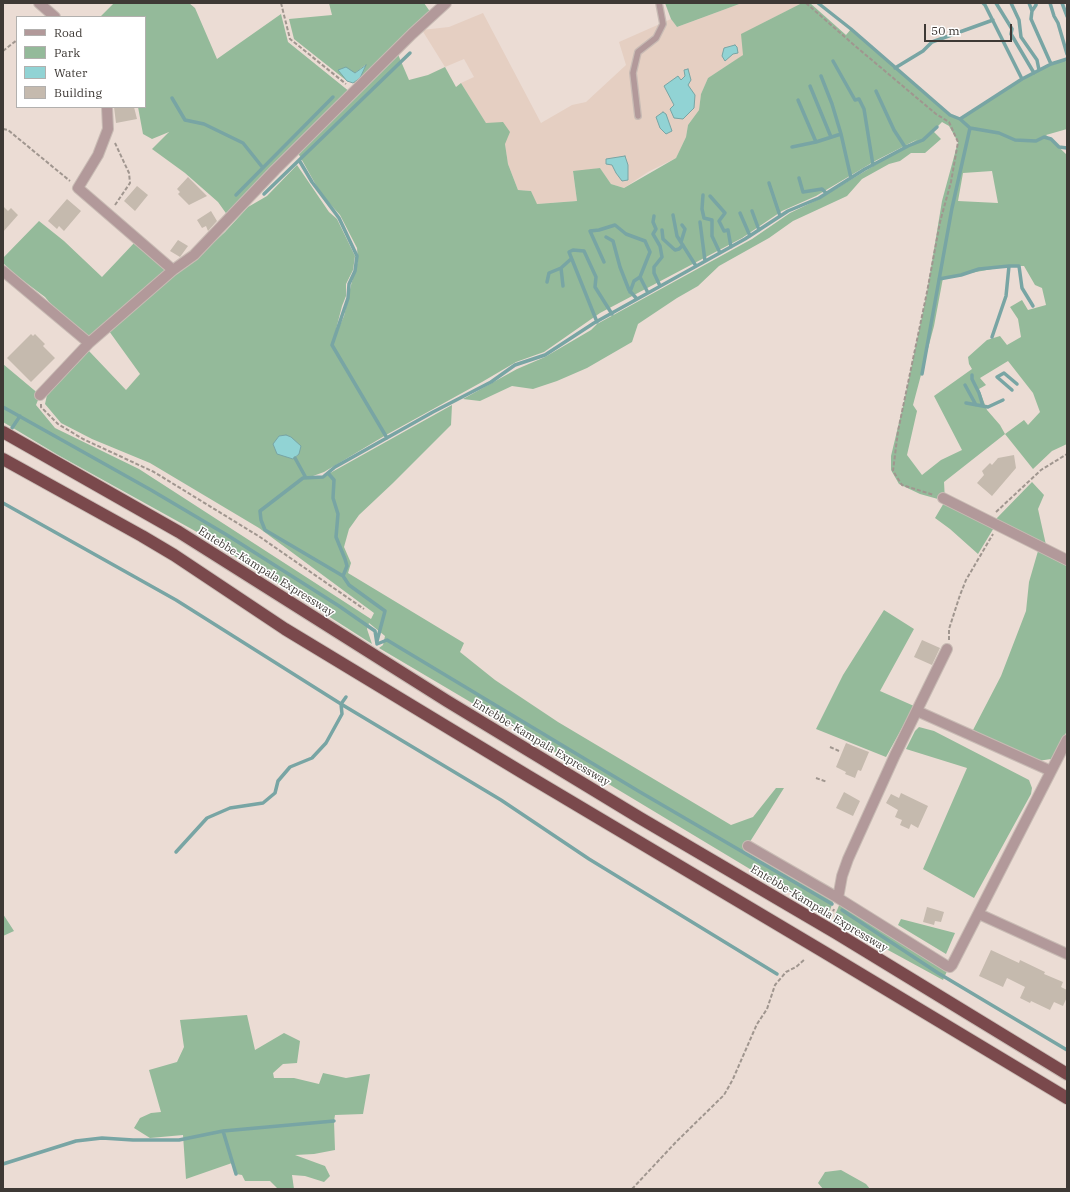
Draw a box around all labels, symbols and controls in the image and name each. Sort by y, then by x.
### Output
legend [16,16,146,108]
scale bar [926,16,1014,42]
text: 50 m [931,23,960,38]
text: Road [54,25,83,40]
text: Park [54,45,80,60]
text: Water [54,65,87,80]
text: Building [54,85,102,100]
street label: Entebbe-Kampala Expressway [196,525,336,619]
street label: Entebbe-Kampala Expressway [470,697,612,789]
street label: Entebbe-Kampala Expressway [748,863,890,955]

